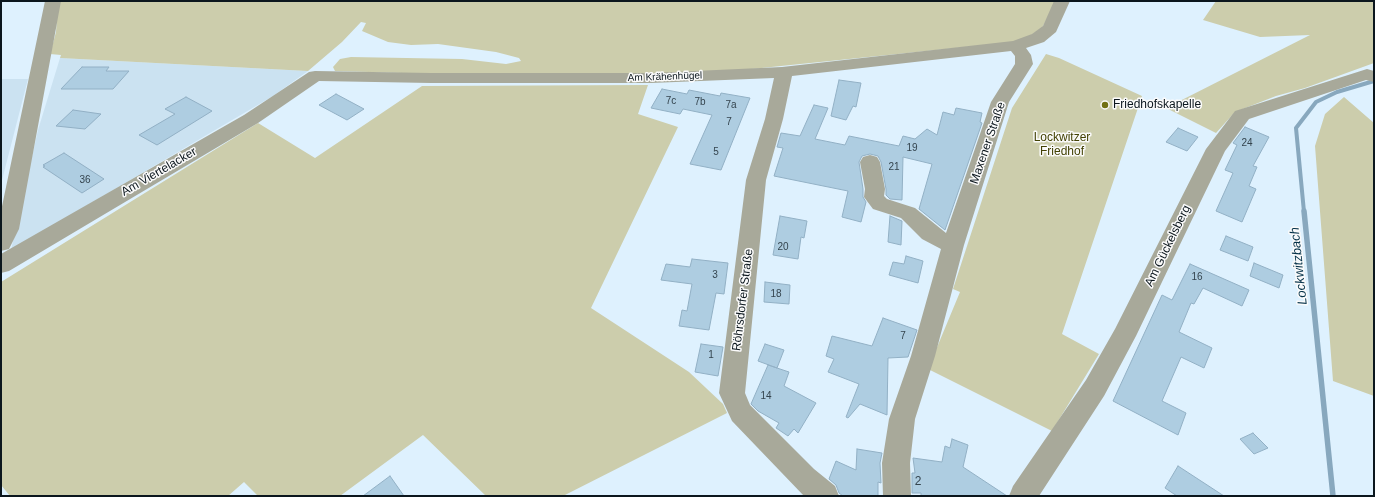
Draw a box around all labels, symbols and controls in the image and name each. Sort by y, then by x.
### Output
street label: Am Krähenhügel [628,70,702,84]
house number: 7c [666,95,676,107]
house number: 7b [694,96,706,108]
place label: Friedhofskapelle [1113,98,1201,112]
house number: 7a [725,99,737,111]
street label: Maxener Straße [967,100,1009,186]
marker: Friedhofskapelle [1100,100,1110,110]
house number: 7 [726,116,732,128]
park label: Lockwitzer Friedhof [1034,131,1090,159]
house number: 24 [1241,137,1253,149]
house number: 19 [906,142,918,154]
street label: Am Viertelacker [119,145,199,199]
house number: 5 [713,146,719,158]
house number: 21 [888,161,900,173]
house number: 36 [79,174,91,186]
street label: Am Gückelsberg [1142,203,1194,289]
water label: Lockwitzbach [1287,226,1311,306]
house number: 20 [777,241,789,253]
street label: Röhrsdorfer Straße [730,248,756,352]
house number: 3 [712,269,718,281]
house number: 16 [1191,271,1203,283]
house number: 18 [770,288,782,300]
house number: 7 [900,330,906,342]
house number: 1 [708,349,714,361]
house number: 14 [760,390,772,402]
house number: 2 [915,475,921,489]

